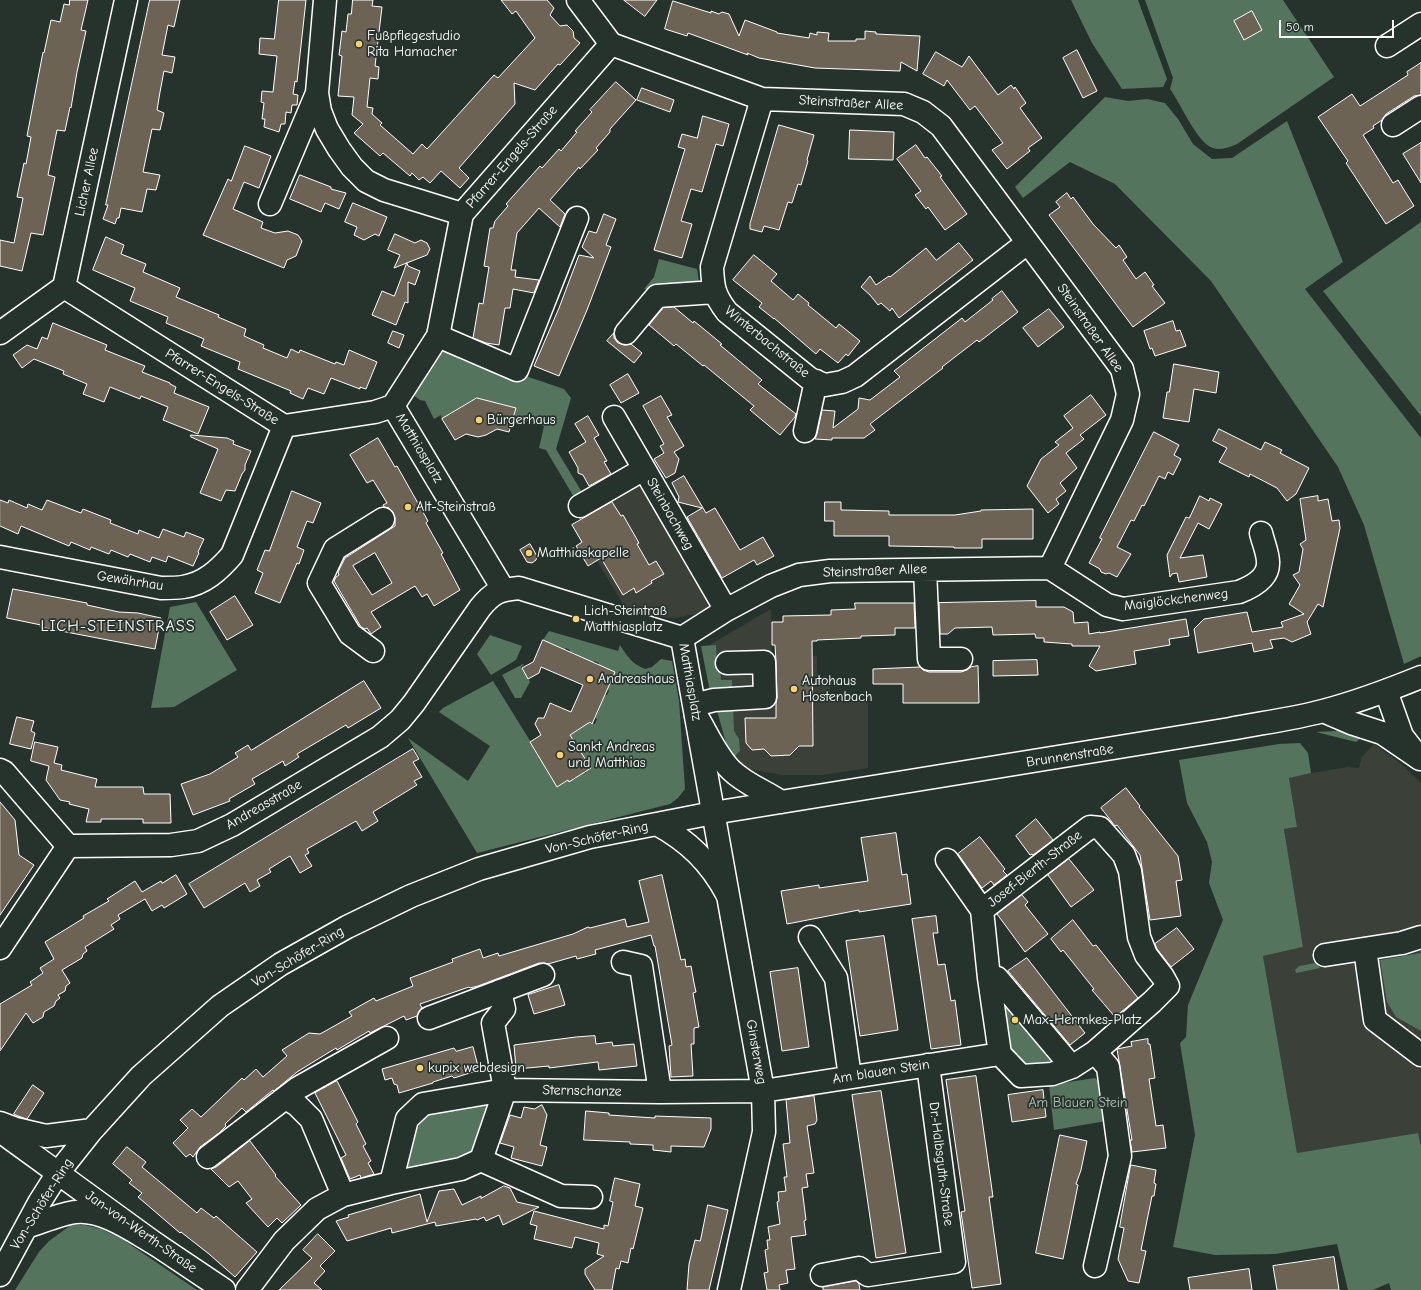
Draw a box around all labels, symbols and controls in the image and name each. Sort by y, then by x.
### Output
scale bar [1281,12,1396,38]
text: 50 m [1286,20,1314,34]
place label: Fußpflegestudio Rita Hamacher [367,28,460,60]
marker: Fußpflegestudio Rita Hamacher [354,39,364,49]
street label: Steinstraßer Allee [798,92,904,114]
street label: Pfarrer-Engels-Straße [463,102,561,212]
street label: Licher Allee [72,146,102,218]
street label: Steinstraßer Allee [1053,280,1127,376]
street label: Winterbachstraße [721,302,813,382]
street label: Pfarrer-Engels-Straße [162,345,282,429]
street label: Matthiasplatz [392,410,446,486]
place label: Bürgerhaus [487,412,556,428]
marker: Bürgerhaus [474,415,484,425]
street label: Steinbachweg [643,475,697,553]
place label: Alt-Steinstraß [416,499,496,515]
marker: Alt-Steinstraß [403,502,413,512]
place label: Matthiaskapelle [537,545,629,561]
marker: Matthiaskapelle [524,548,534,558]
street label: Steinstraßer Allee [822,561,928,581]
street label: Gewährhau [95,567,165,595]
street label: Maiglöckchenweg [1123,585,1229,615]
place label: Lich-Steintraß Matthiasplatz [584,603,667,636]
marker: Lich-Steintraß Matthiasplatz [571,614,581,624]
district label: LICH-STEINSTRASS [41,616,195,636]
street label: Matthiasplatz [675,642,705,722]
place label: Andreashaus [598,671,674,687]
place label: Autohaus Hostenbach [802,673,873,706]
marker: Andreashaus [585,674,595,684]
marker: Autohaus Hostenbach [789,684,799,694]
place label: Sankt Andreas und Matthias [568,739,655,772]
street label: Brunnenstraße [1025,741,1115,771]
marker: Sankt Andreas und Matthias [555,750,565,760]
street label: Andreasstraße [223,776,305,834]
street label: Von-Schöfer-Ring [544,818,650,858]
street label: Josef-Bierth-Straße [984,827,1086,911]
street label: Von-Schöfer-Ring [249,923,347,991]
place label: Max-Hermkes-Platz [1023,1012,1142,1028]
marker: Max-Hermkes-Platz [1010,1015,1020,1025]
street label: Ginsterweg [742,1018,770,1086]
street label: Am blauen Stein [831,1056,931,1088]
place label: kupix webdesign [428,1060,525,1076]
marker: kupix webdesign [415,1063,425,1073]
street label: Sternschanze [542,1082,622,1100]
park label: Am Blauen Stein [1028,1095,1128,1111]
street label: Dr.-Halbsguth-Straße [925,1101,957,1227]
street label: Von-Schöfer-Ring [7,1155,77,1253]
street label: Jan-von-Werth-Straße [82,1187,200,1277]

